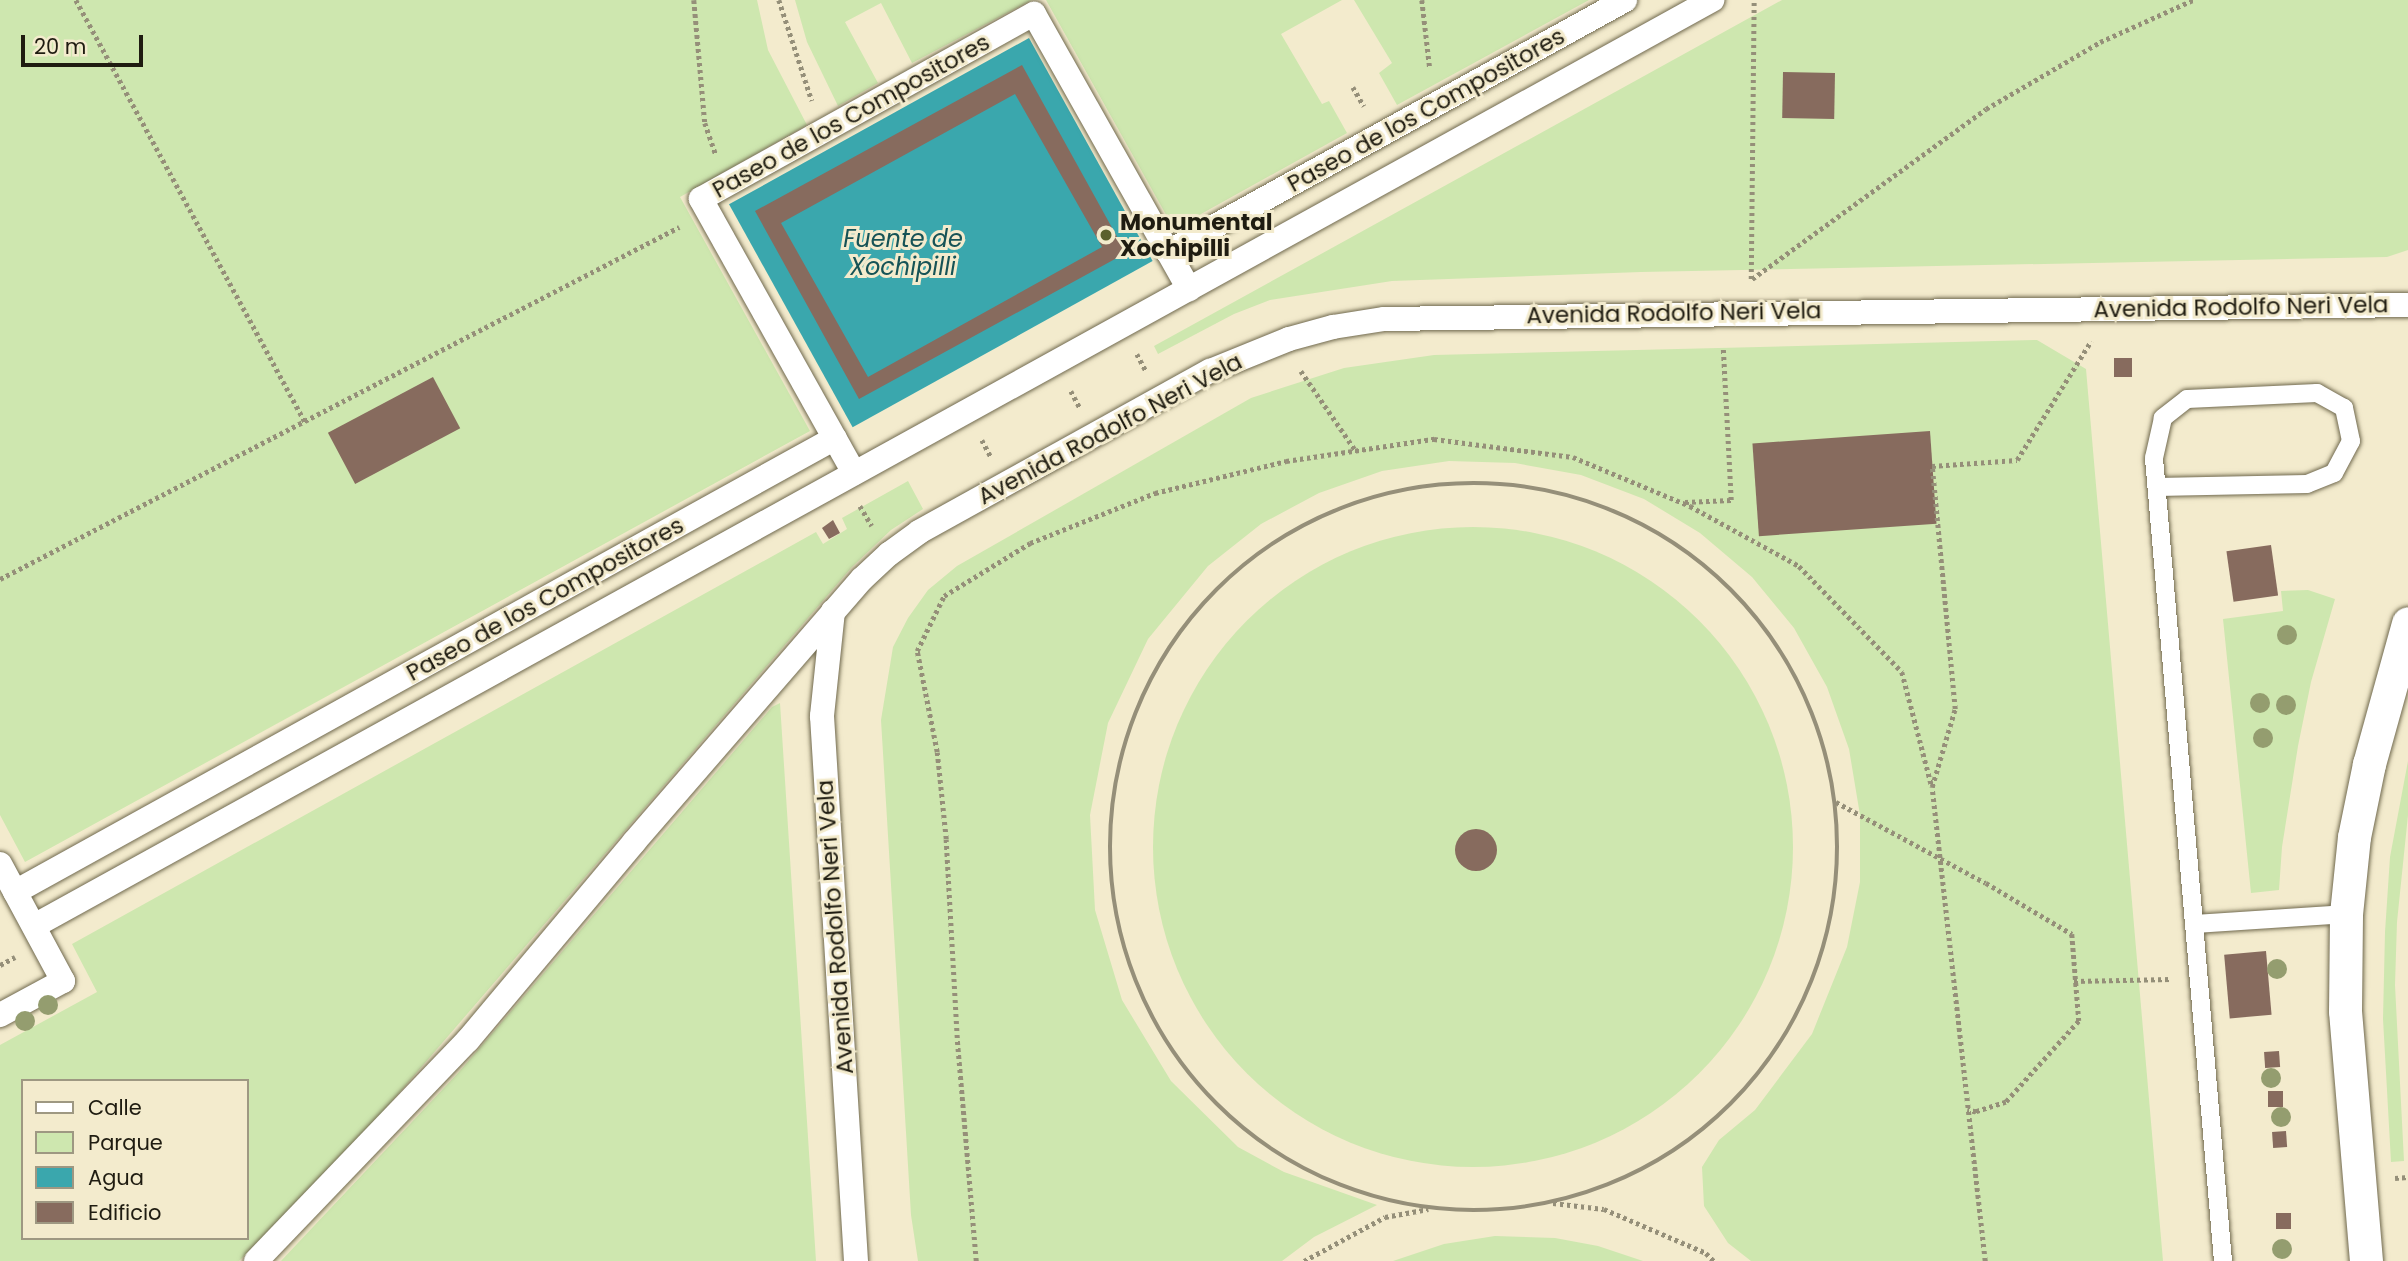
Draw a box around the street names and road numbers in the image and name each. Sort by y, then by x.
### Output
street label: Paseo de los Compositores [1283,22,1569,198]
street label: Paseo de los Compositores [708,28,994,204]
street label: Avenida Rodolfo Neri Vela [2093,291,2389,323]
street label: Avenida Rodolfo Neri Vela [1526,297,1822,329]
street label: Avenida Rodolfo Neri Vela [973,348,1247,510]
street label: Paseo de los Compositores [402,511,688,687]
street label: Avenida Rodolfo Neri Vela [811,779,859,1075]

